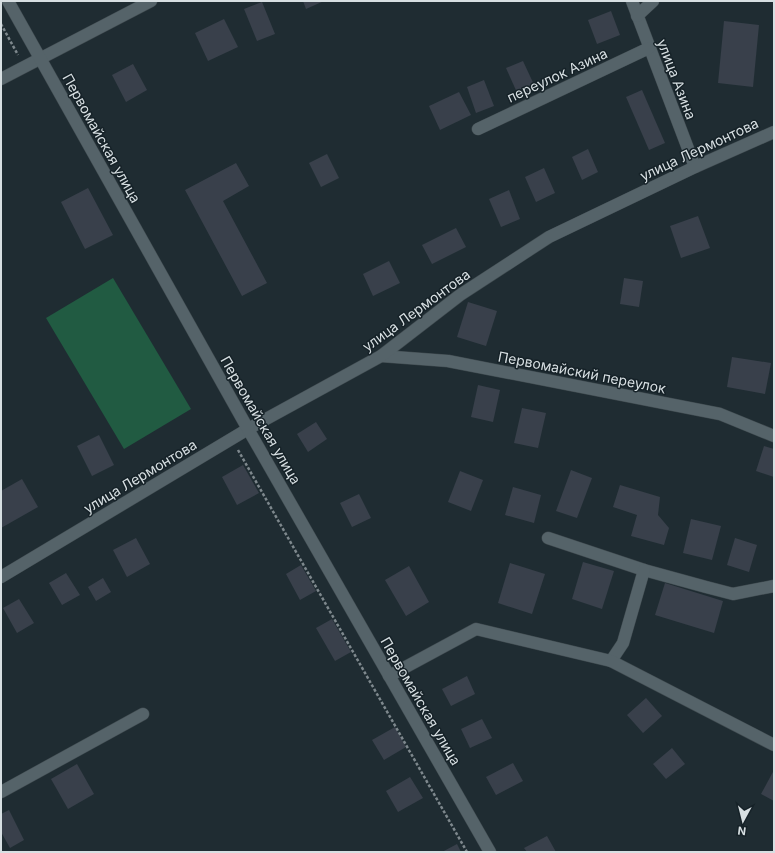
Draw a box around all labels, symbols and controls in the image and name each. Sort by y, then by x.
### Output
street label: улица Азина [654,36,700,122]
street label: переулок Азина [504,44,610,106]
street label: Первомайская улица [59,70,145,206]
street label: улица Лермонтова [637,114,761,184]
street label: улица Лермонтова [359,265,473,355]
street label: Первомайский переулок [497,347,668,397]
street label: Первомайская улица [217,353,305,487]
street label: улица Лермонтова [80,436,200,516]
street label: Первомайская улица [377,634,465,768]
north arrow [723,801,763,841]
text: N [737,823,747,838]

